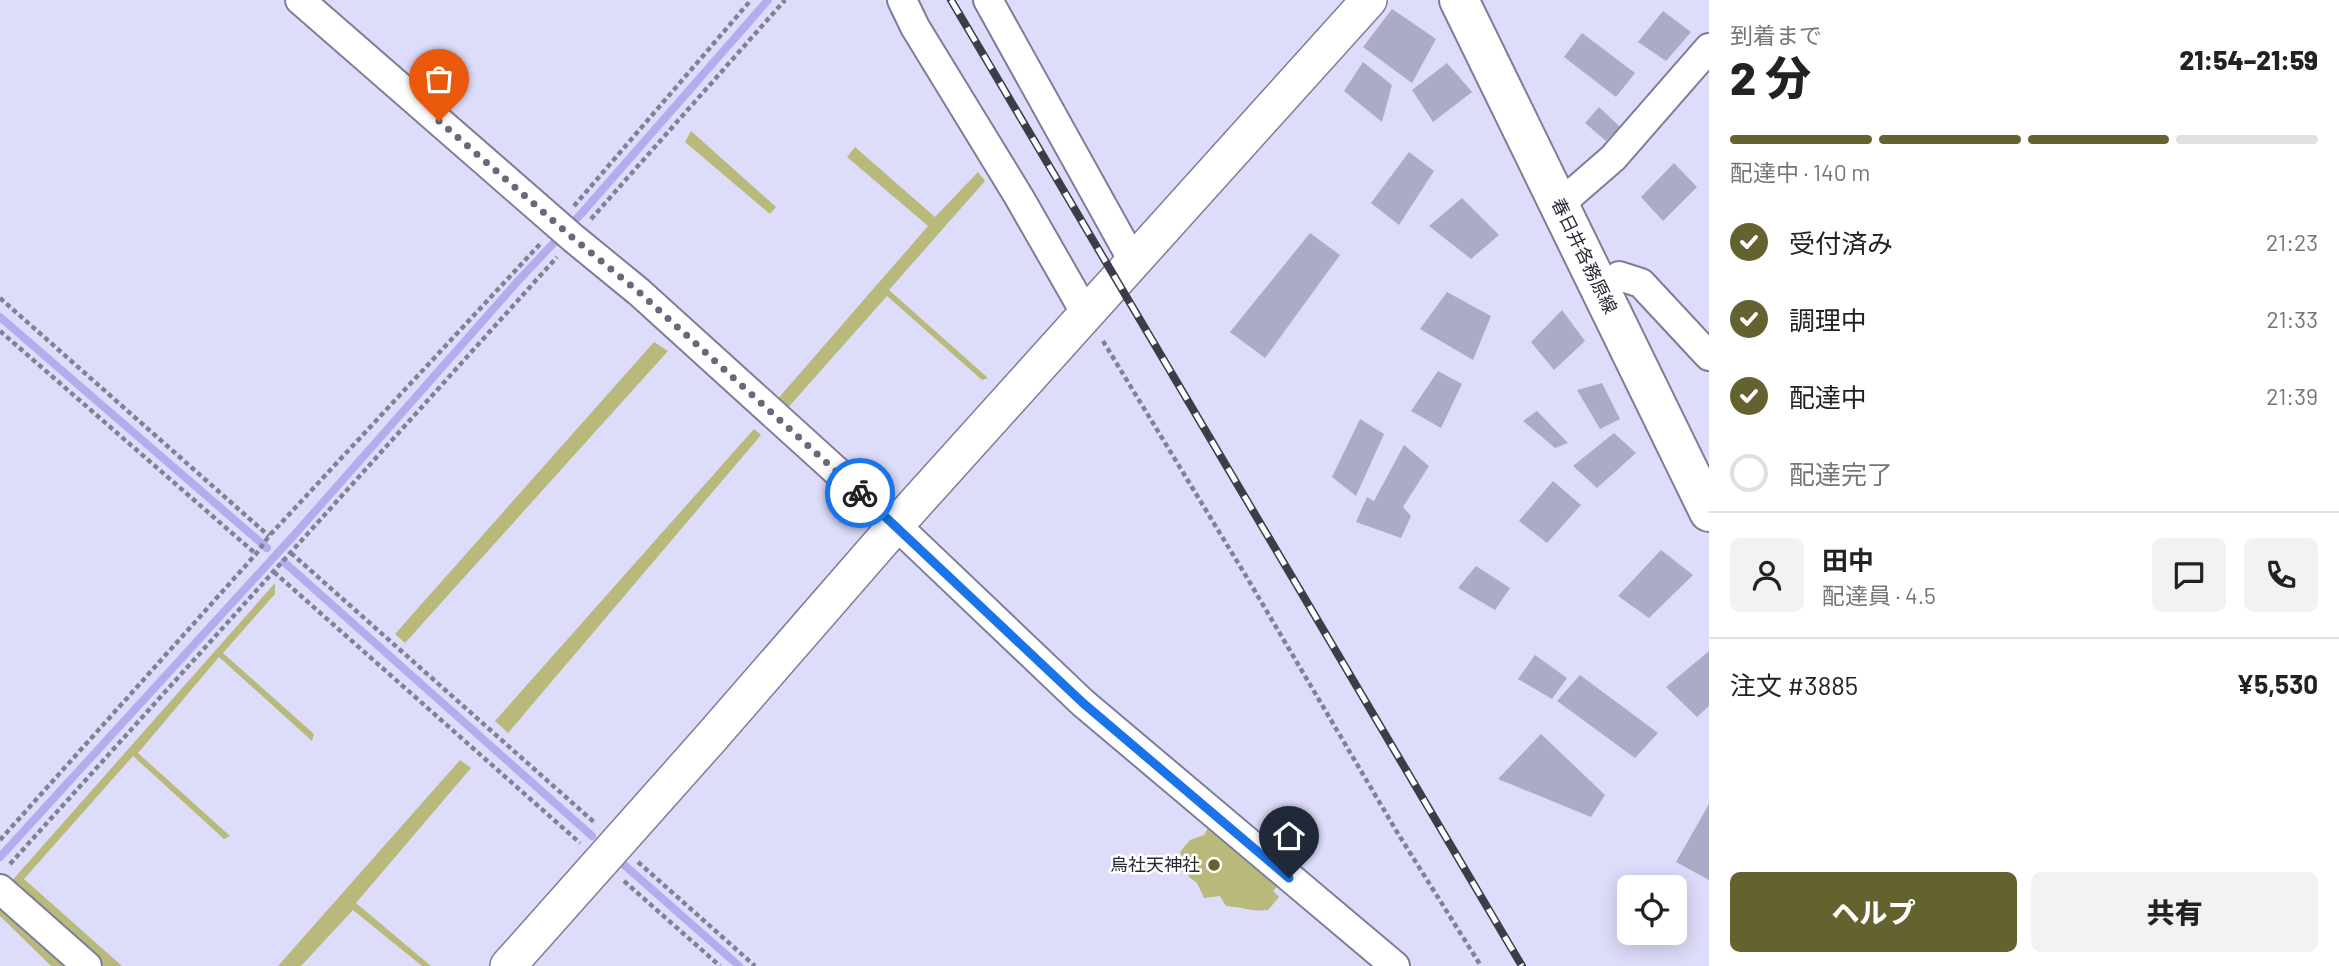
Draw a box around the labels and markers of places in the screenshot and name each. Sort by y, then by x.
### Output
pin [409,49,469,121]
pin [1259,806,1319,878]
place label: 烏社天神社 [1110,853,1200,875]
marker: 烏社天神社 [1206,857,1222,873]

